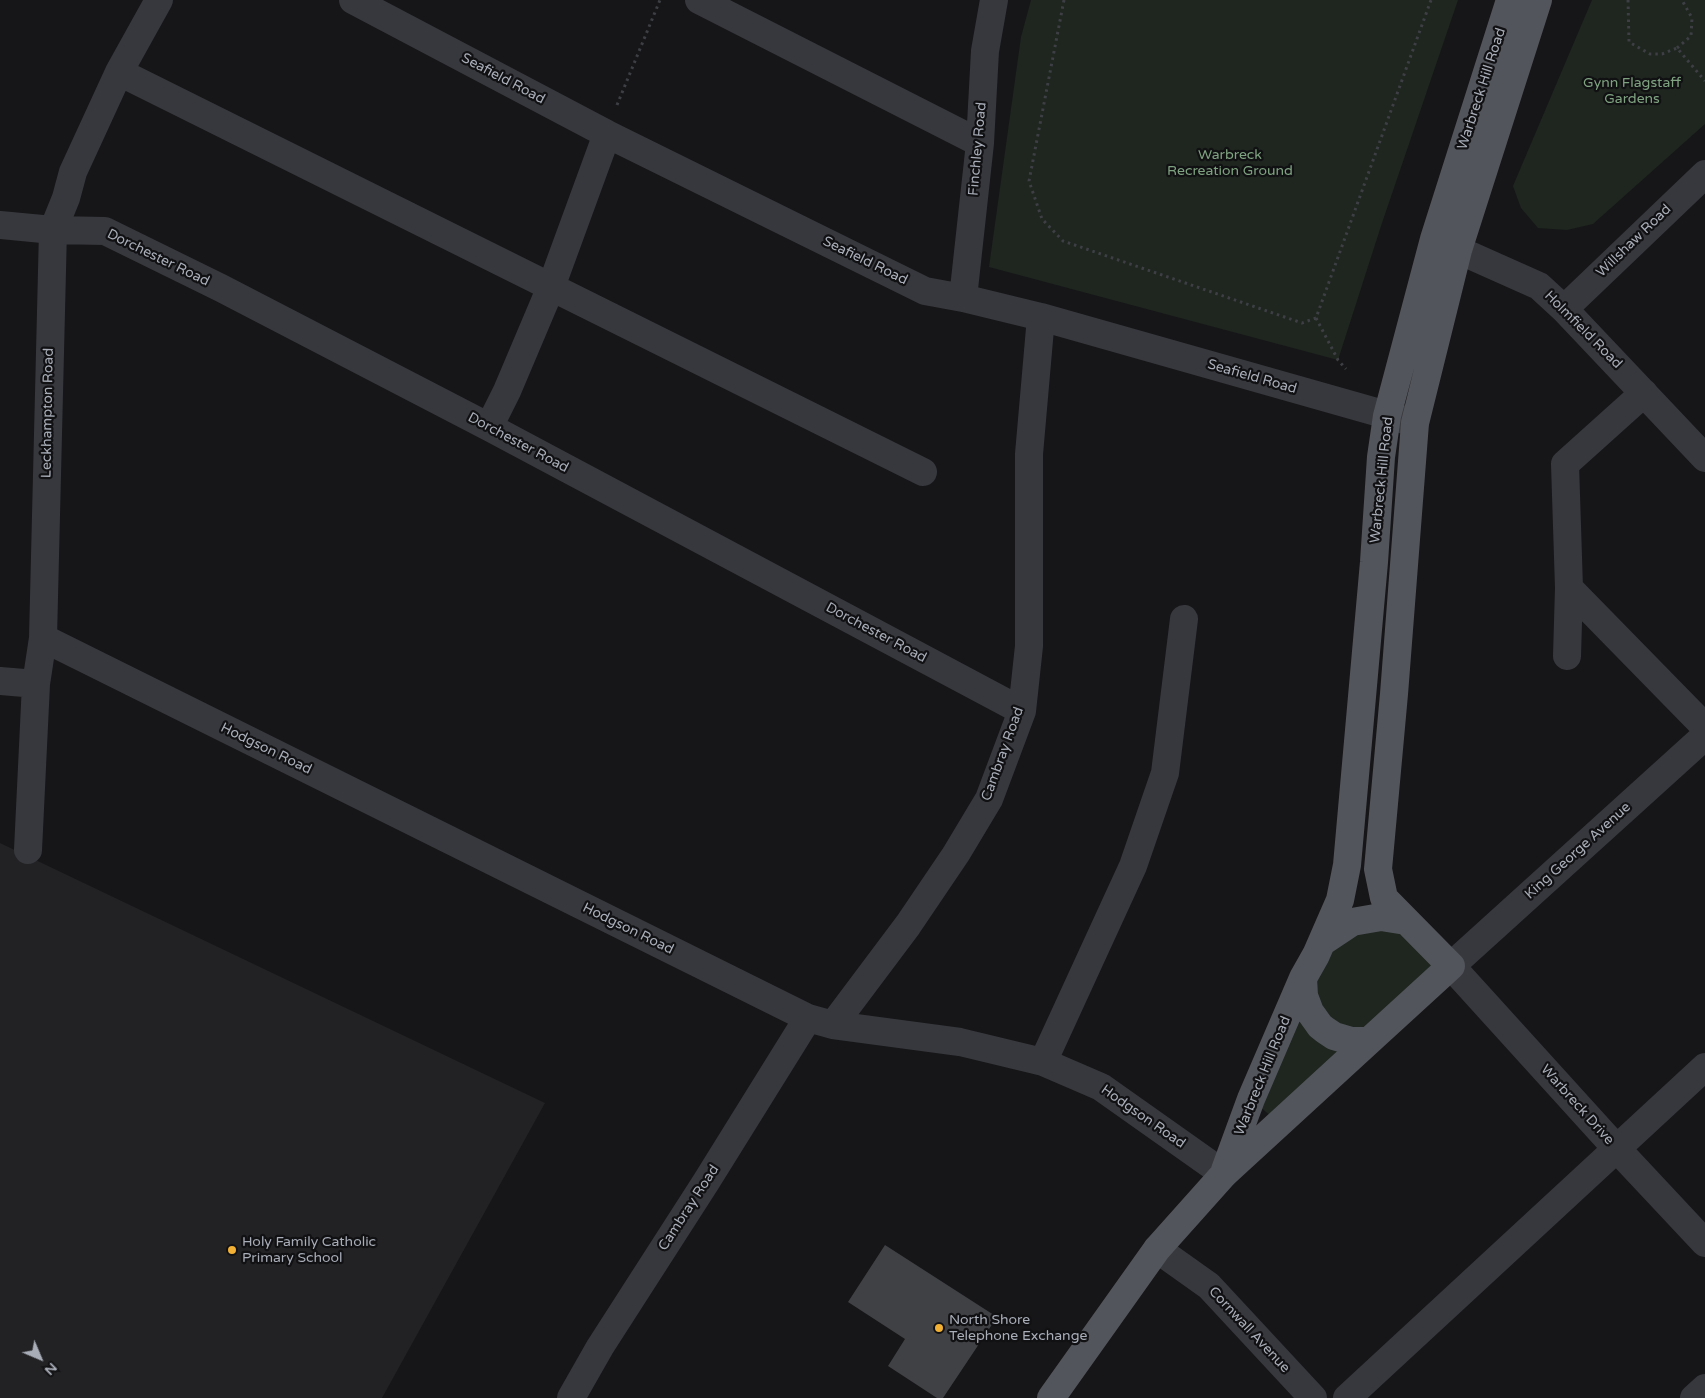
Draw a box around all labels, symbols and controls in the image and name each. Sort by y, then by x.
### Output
street label: Warbreck Hill Road [1454,26,1510,152]
street label: Seafield Road [458,50,548,108]
park label: Gynn Flagstaff Gardens [1583,75,1681,108]
street label: Finchley Road [966,101,990,197]
park label: Warbreck Recreation Ground [1167,147,1293,180]
street label: Willshaw Road [1593,201,1675,281]
street label: Dorchester Road [104,226,212,290]
street label: Seafield Road [820,233,910,289]
street label: Holmfield Road [1541,288,1625,372]
street label: Leckhampton Road [38,348,58,478]
street label: Seafield Road [1205,356,1299,398]
street label: Dorchester Road [465,409,571,477]
street label: Warbreck Hill Road [1367,416,1397,544]
street label: Dorchester Road [823,599,929,667]
street label: Cambray Road [978,705,1028,803]
street label: Hodgson Road [218,720,314,778]
street label: King George Avenue [1522,799,1634,903]
street label: Hodgson Road [580,900,676,958]
street label: Warbreck Hill Road [1231,1014,1295,1138]
street label: Warbreck Drive [1537,1061,1617,1149]
street label: Hodgson Road [1098,1082,1188,1152]
street label: Cambray Road [655,1162,723,1254]
place label: Holy Family Catholic Primary School [242,1234,376,1266]
marker: Holy Family Catholic Primary School [226,1244,238,1256]
street label: Cornwall Avenue [1205,1284,1293,1376]
place label: North Shore Telephone Exchange [949,1312,1087,1344]
marker: North Shore Telephone Exchange [933,1322,945,1334]
north arrow [15,1333,65,1383]
text: N [41,1359,61,1379]

